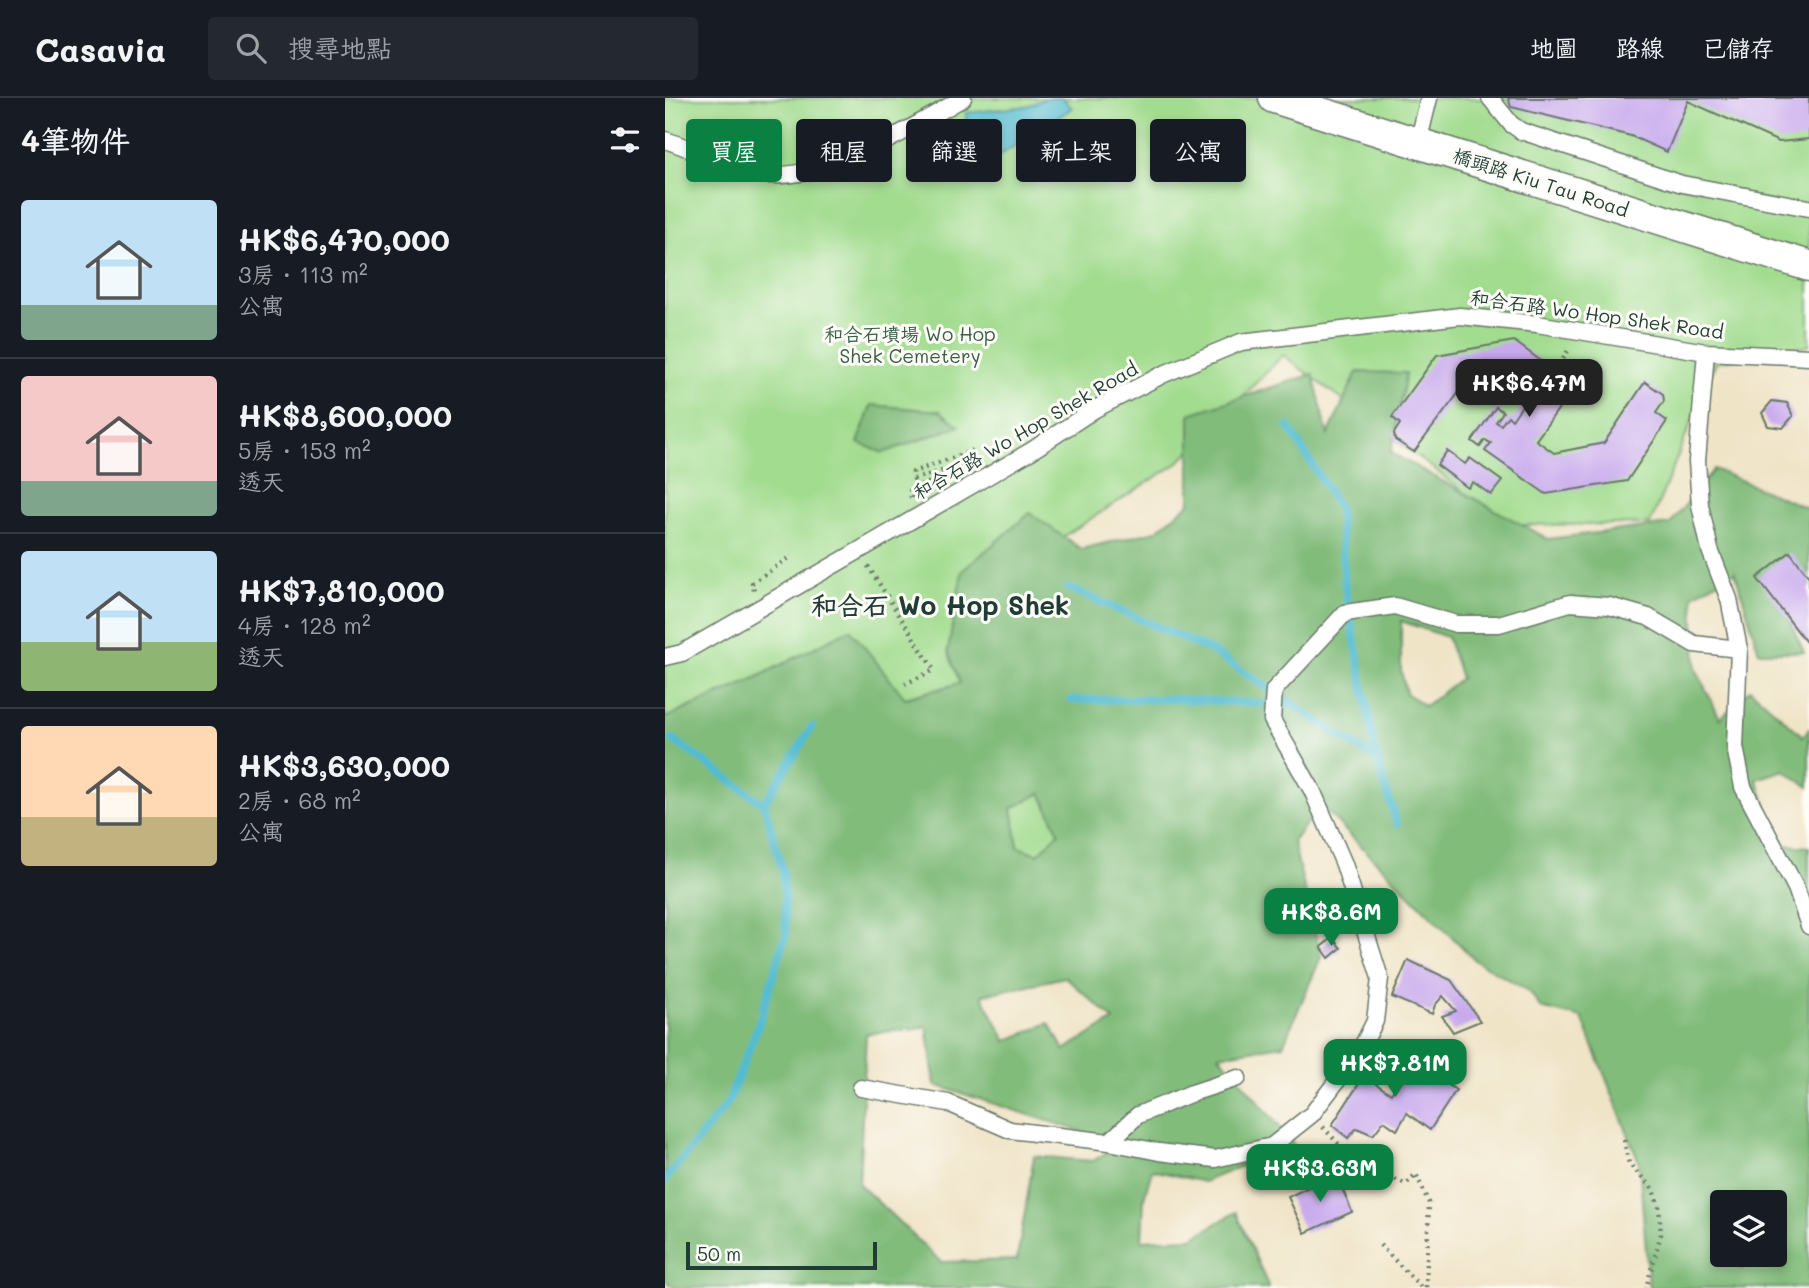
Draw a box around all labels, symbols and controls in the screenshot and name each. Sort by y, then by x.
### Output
search box [208,17,698,80]
text: Casavia [35,27,166,70]
icon: search [232,29,270,67]
text: 搜尋地點 [288,31,392,65]
text: 地圖 [1530,32,1578,63]
text: 路線 [1616,32,1664,63]
text: 已儲存 [1702,32,1774,63]
chip: 買屋 [686,119,782,182]
chip: 租屋 [796,119,892,182]
chip: 篩選 [906,119,1002,182]
chip: 新上架 [1016,119,1136,182]
chip: 公寓 [1150,119,1246,182]
text: 4筆物件 [21,120,130,160]
icon: filters [606,121,644,159]
street label: 橋頭路 Kiu Tau Road [1450,142,1632,222]
text: HK$6,470,000 [238,219,450,259]
icon: home [77,228,161,312]
text: 3房 · 113 m² [238,259,368,289]
street label: 和合石路 Wo Hop Shek Road [1469,284,1725,344]
text: 公寓 [238,290,284,320]
park label: 和合石墳場 Wo Hop Shek Cemetery [824,321,996,368]
street label: 和合石路 Wo Hop Shek Road [908,355,1142,505]
pin: HK$6.47M [1457,360,1601,419]
text: HK$6.47M [1472,367,1586,397]
text: HK$8,600,000 [238,395,452,435]
icon: home [77,404,161,488]
text: 5房 · 153 m² [238,435,371,465]
text: 透天 [238,466,284,496]
text: HK$7,810,000 [238,570,445,610]
icon: home [77,579,161,663]
district label: 和合石 Wo Hop Shek [811,588,1069,622]
text: 4房 · 128 m² [238,610,371,640]
text: 透天 [238,641,284,671]
text: HK$3,630,000 [238,745,450,785]
icon: home [77,754,161,838]
text: 2房 · 68 m² [238,785,361,815]
text: 公寓 [238,816,284,846]
pin: HK$8.6M [1266,888,1396,948]
text: HK$8.6M [1280,896,1382,926]
pin: HK$7.81M [1323,1040,1467,1099]
text: HK$7.81M [1340,1047,1450,1077]
pin: HK$3.63M [1248,1144,1392,1204]
text: HK$3.63M [1262,1152,1378,1182]
map controls [1710,1190,1787,1267]
button: layers [1710,1190,1787,1267]
scale bar [686,1239,877,1271]
text: 50 m [697,1241,741,1266]

